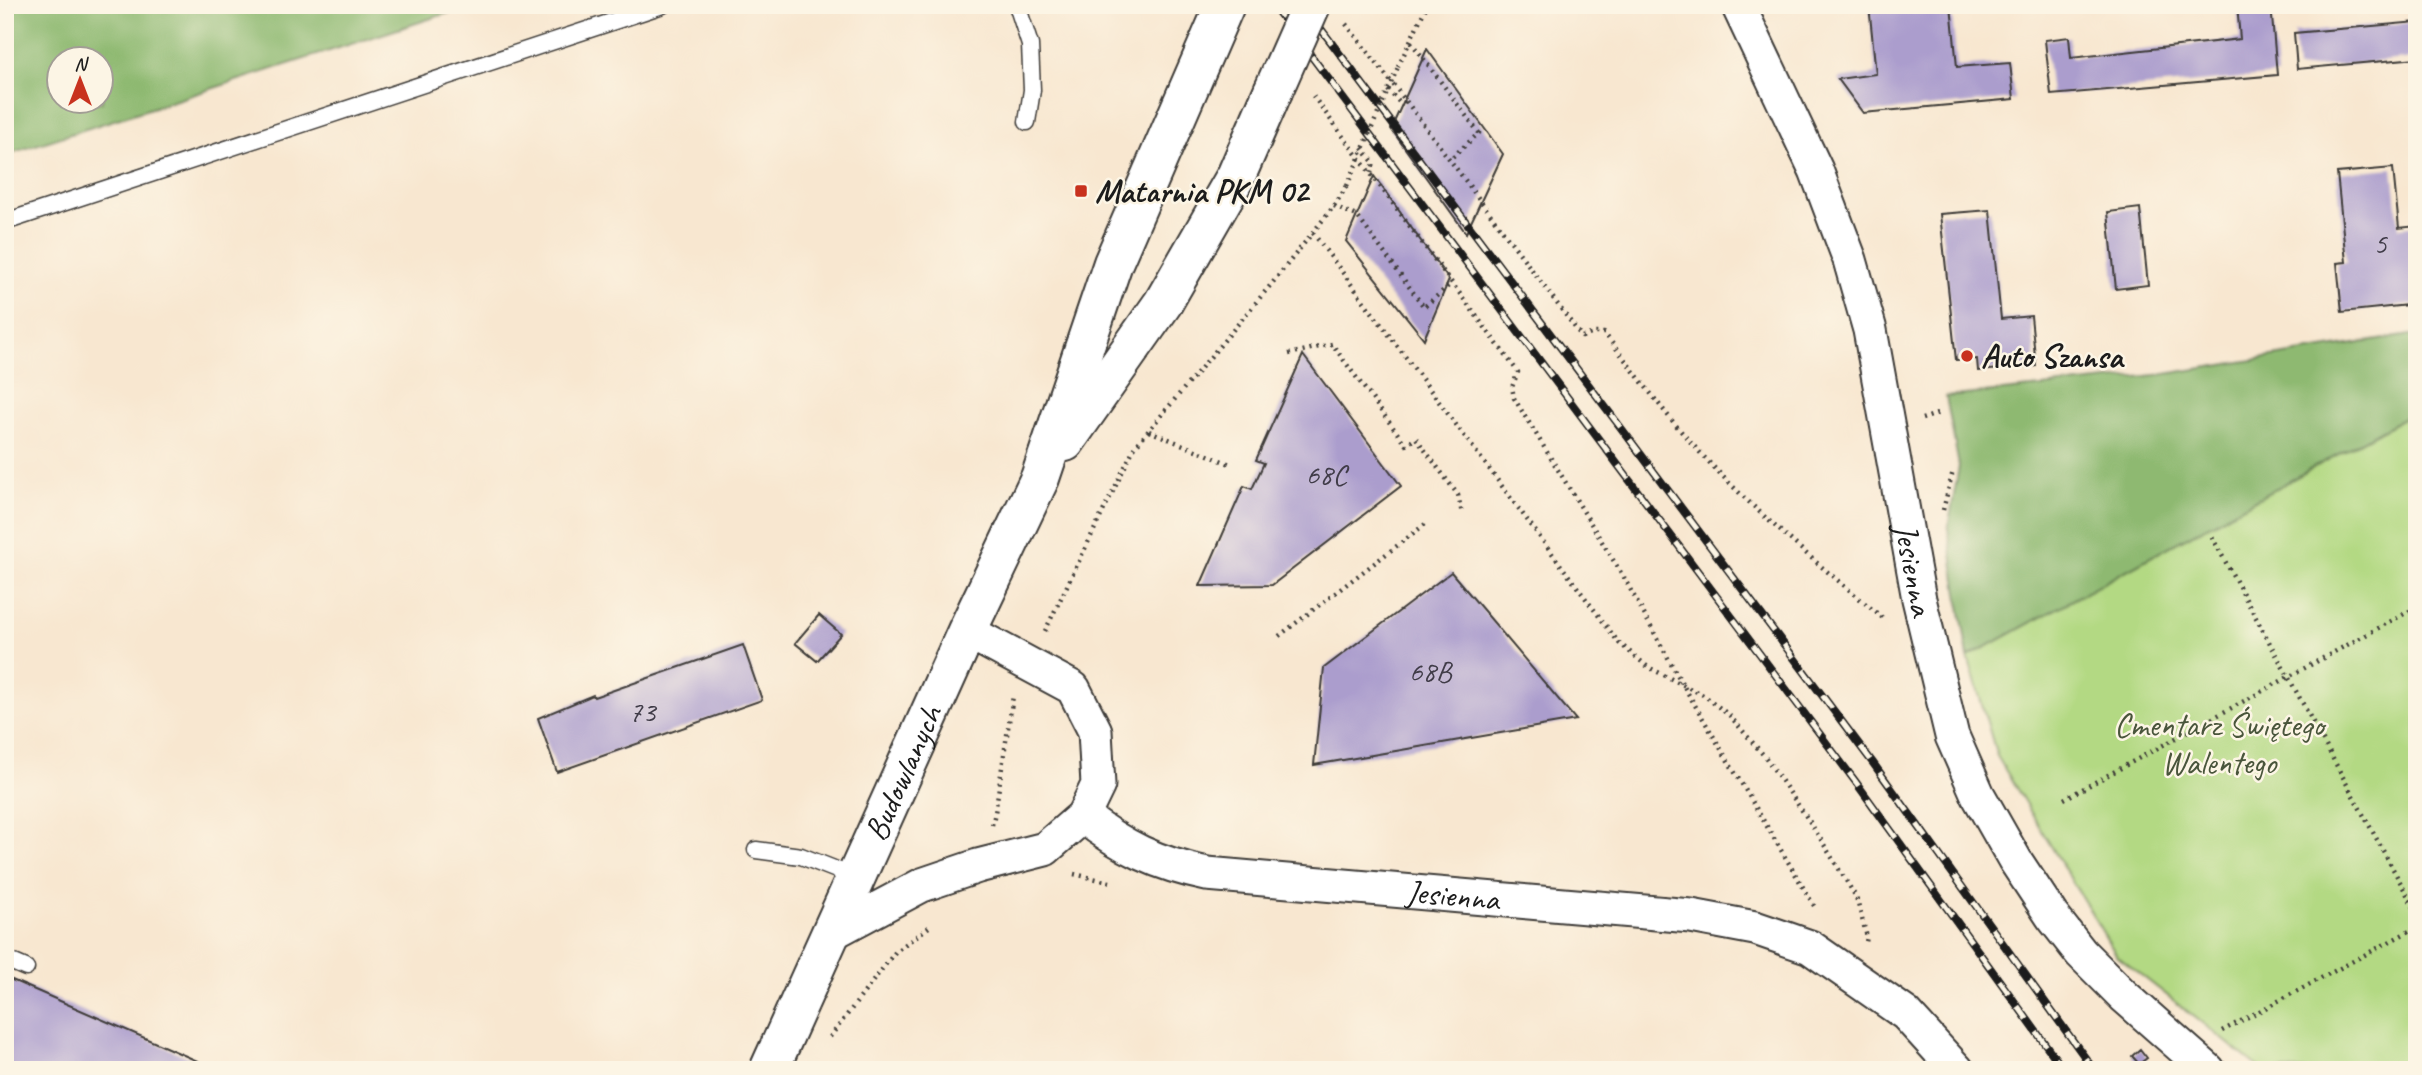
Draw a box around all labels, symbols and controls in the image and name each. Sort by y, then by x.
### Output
north arrow [46,46,116,116]
text: N [74,52,89,76]
place label: Matarnia PKM 02 [1095,170,1311,212]
marker: Matarnia PKM 02 [1073,183,1089,199]
house number: 5 [2373,224,2388,262]
place label: Auto Szansa [1981,335,2125,377]
marker: Auto Szansa [1959,348,1975,364]
house number: 68C [1305,455,1349,493]
street label: Jesienna [1884,518,1944,622]
house number: 68B [1409,652,1454,690]
house number: 73 [629,692,658,730]
street label: Budowlanych [854,697,952,847]
park label: Cmentarz Świętego Walentego [2114,704,2327,784]
street label: Jesienna [1403,870,1503,920]

